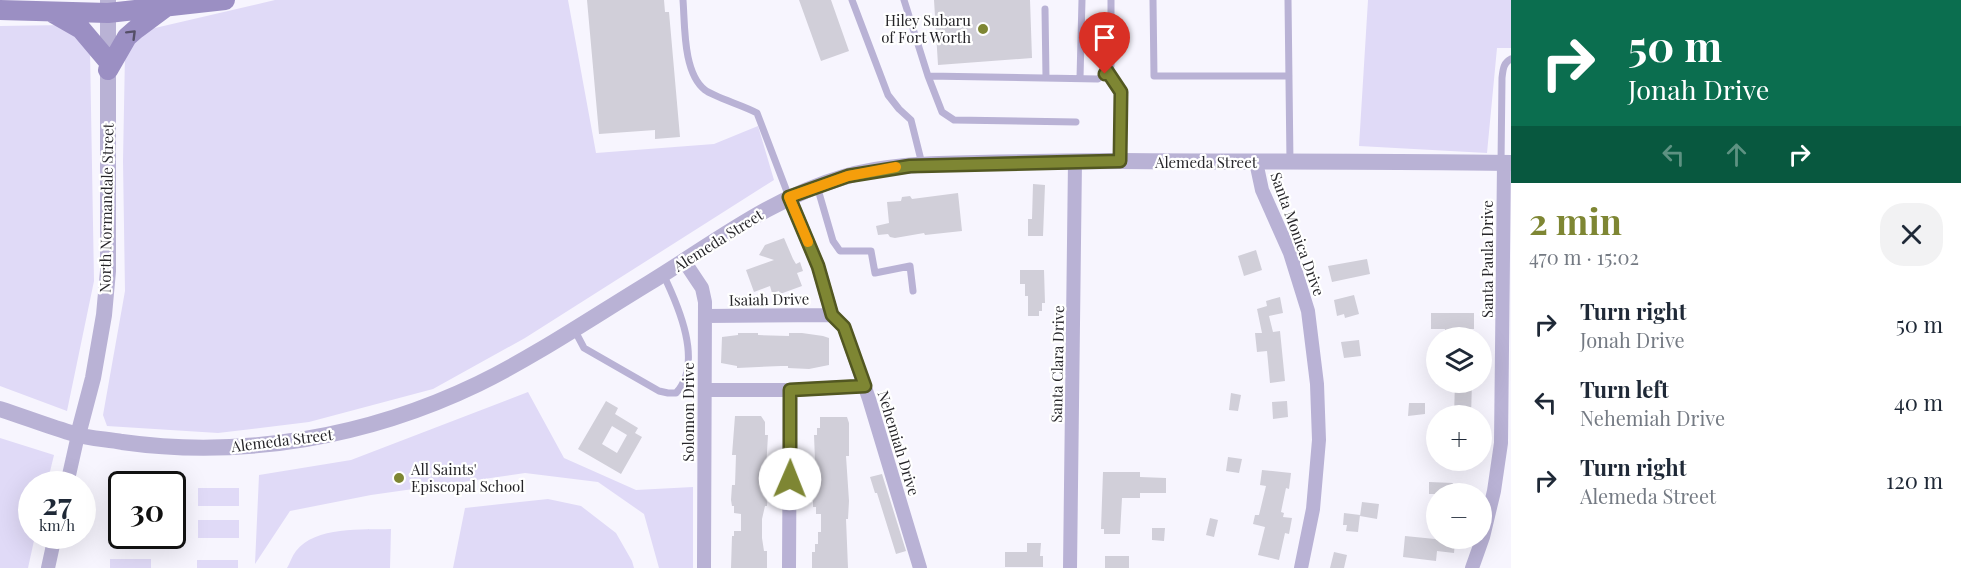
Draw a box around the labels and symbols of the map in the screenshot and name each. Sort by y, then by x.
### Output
place label: Hiley Subaru of Fort Worth [881,10,971,47]
pin [1079,12,1130,74]
marker: Hiley Subaru of Fort Worth [976,22,990,36]
one-way arrow [125,30,136,41]
street label: North Normandale Street [95,122,117,293]
street label: Alemeda Street [1154,152,1258,172]
street label: Santa Monica Drive [1266,169,1330,299]
street label: Santa Paula Drive [1477,200,1497,318]
street label: Alemeda Street [669,204,767,276]
street label: Isaiah Drive [729,288,809,310]
street label: Santa Clara Drive [1046,305,1068,423]
street label: Solomon Drive [678,362,698,462]
street label: Nehemiah Drive [874,388,924,498]
street label: Alemeda Street [229,424,335,456]
position arrow [758,447,822,511]
place label: All Saints' Episcopal School [410,459,524,496]
speed limit sign: 30 [108,471,186,549]
marker: All Saints' Episcopal School [392,471,406,485]

